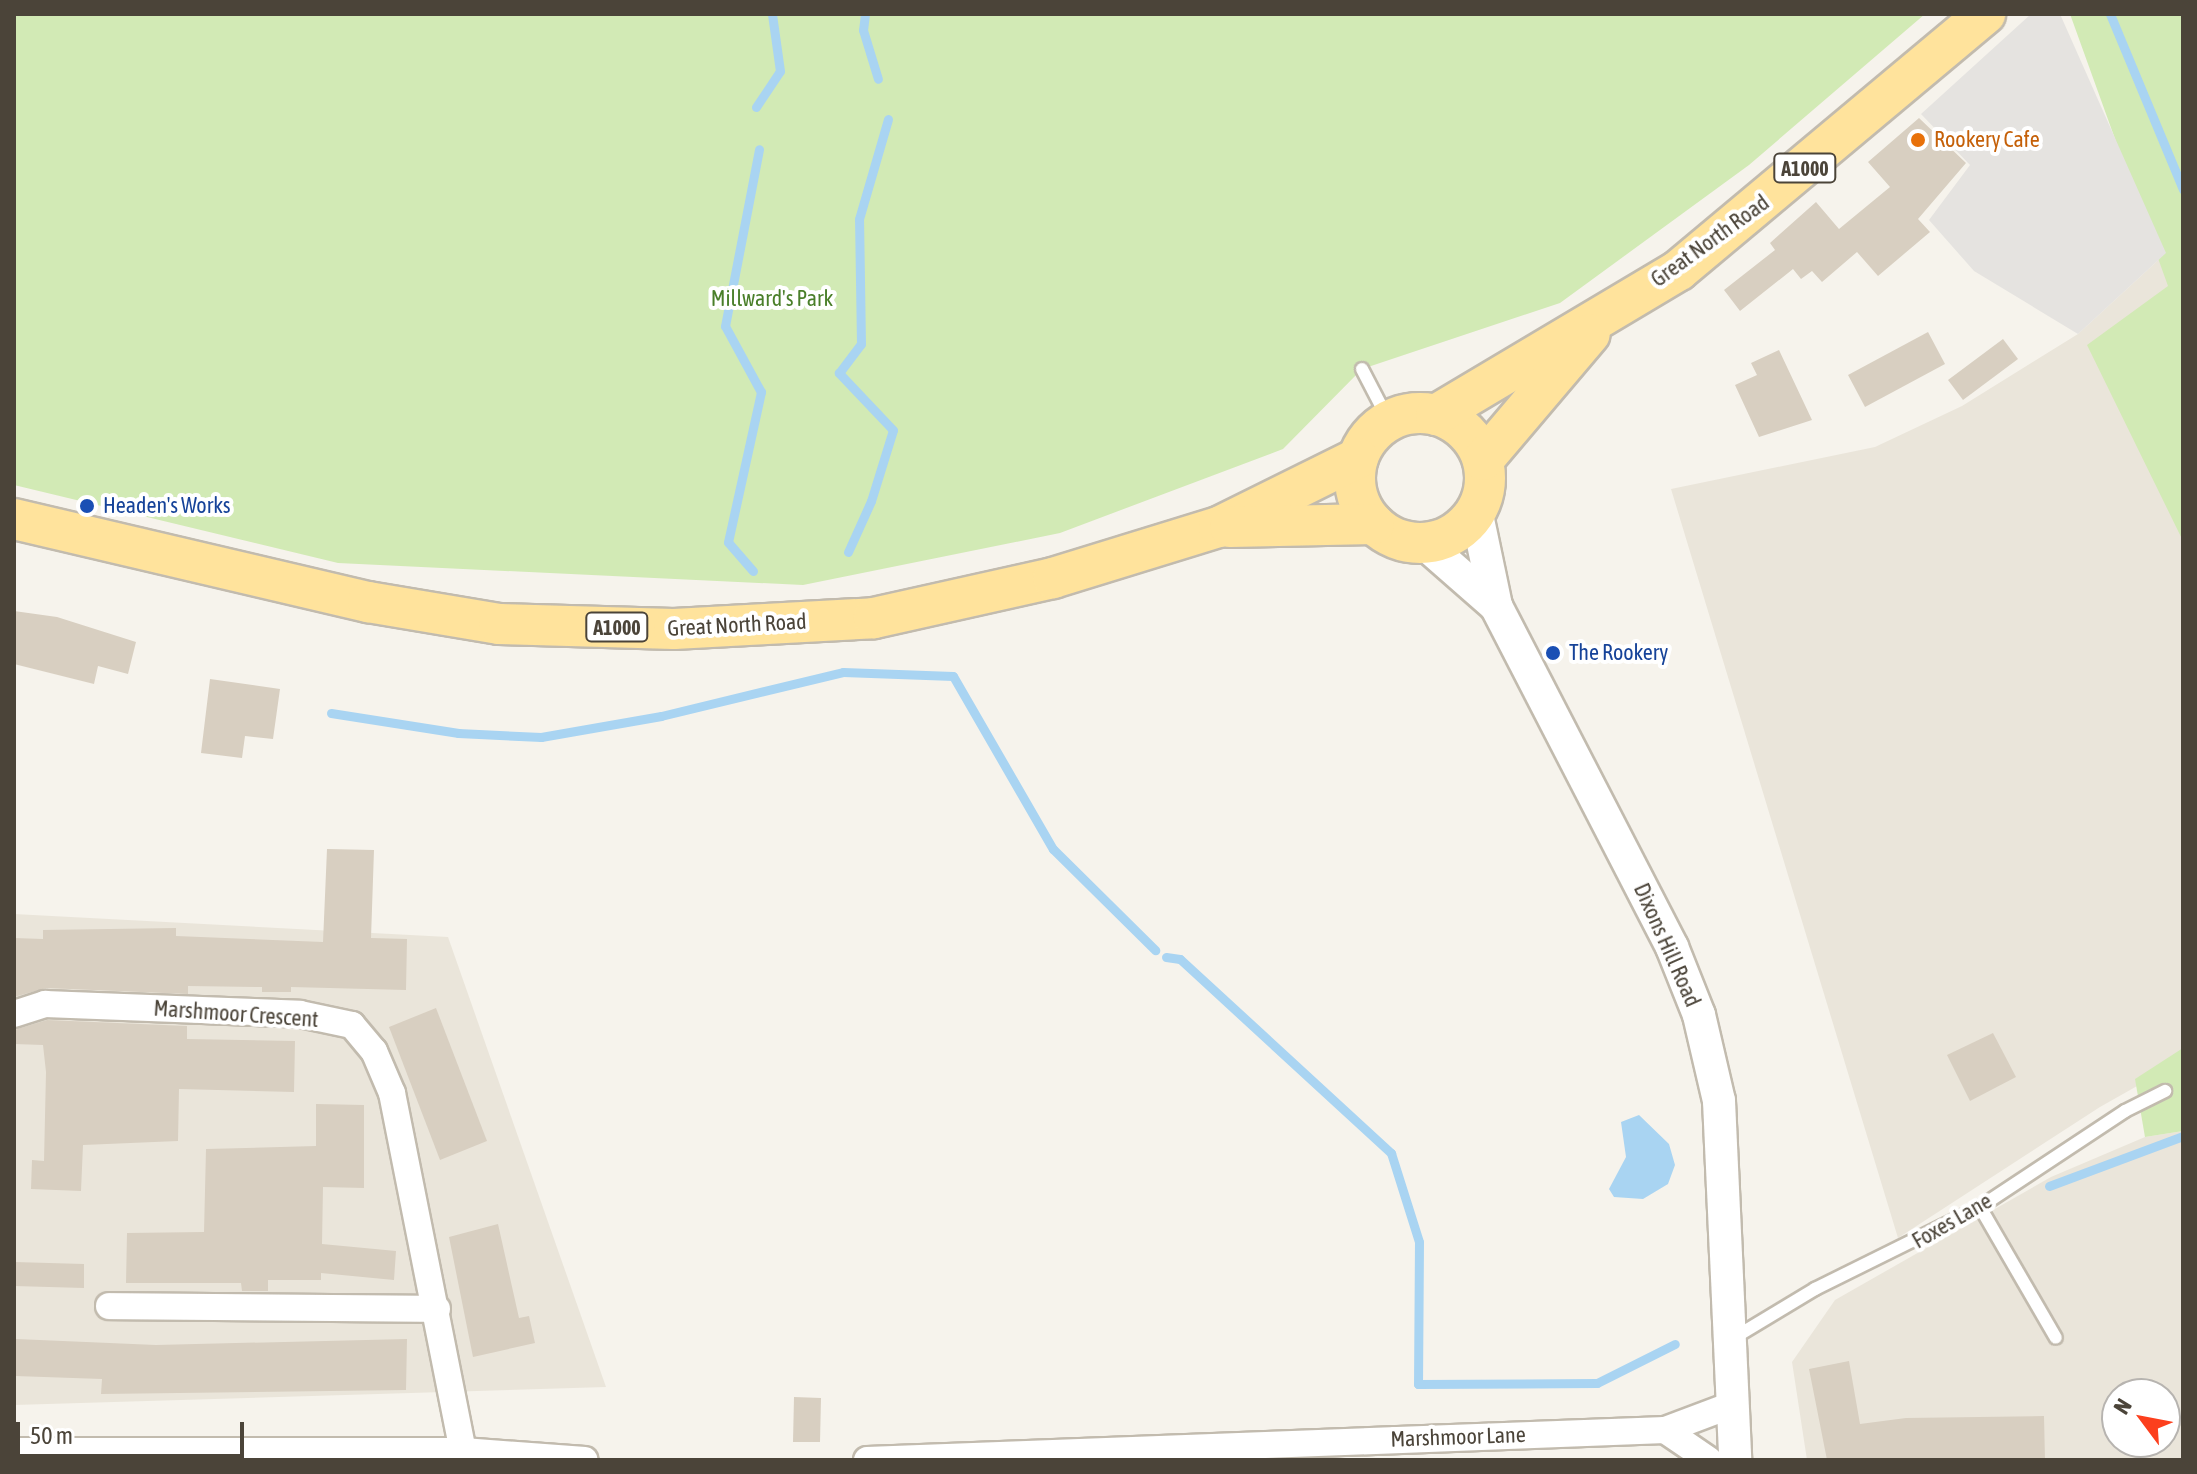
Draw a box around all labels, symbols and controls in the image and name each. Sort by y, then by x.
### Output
place label: Rookery Cafe [1934,127,2040,153]
marker: Rookery Cafe [1909,131,1927,149]
road number: A1000 [1773,152,1837,184]
street label: Great North Road [1646,189,1774,293]
park label: Millward's Park [711,286,833,312]
place label: Headen's Works [103,493,231,519]
marker: Headen's Works [78,497,96,515]
street label: Great North Road [667,608,807,642]
road number: A1000 [585,611,649,643]
place label: The Rookery [1569,640,1668,666]
marker: The Rookery [1544,644,1562,662]
street label: Dixons Hill Road [1628,879,1706,1011]
street label: Marshmoor Crescent [153,995,319,1033]
street label: Foxes Lane [1908,1188,1996,1254]
north arrow [2101,1378,2181,1458]
text: N [2108,1394,2137,1419]
scale bar [20,1406,248,1456]
street label: Marshmoor Lane [1390,1421,1526,1453]
text: 50 m [30,1422,73,1449]

